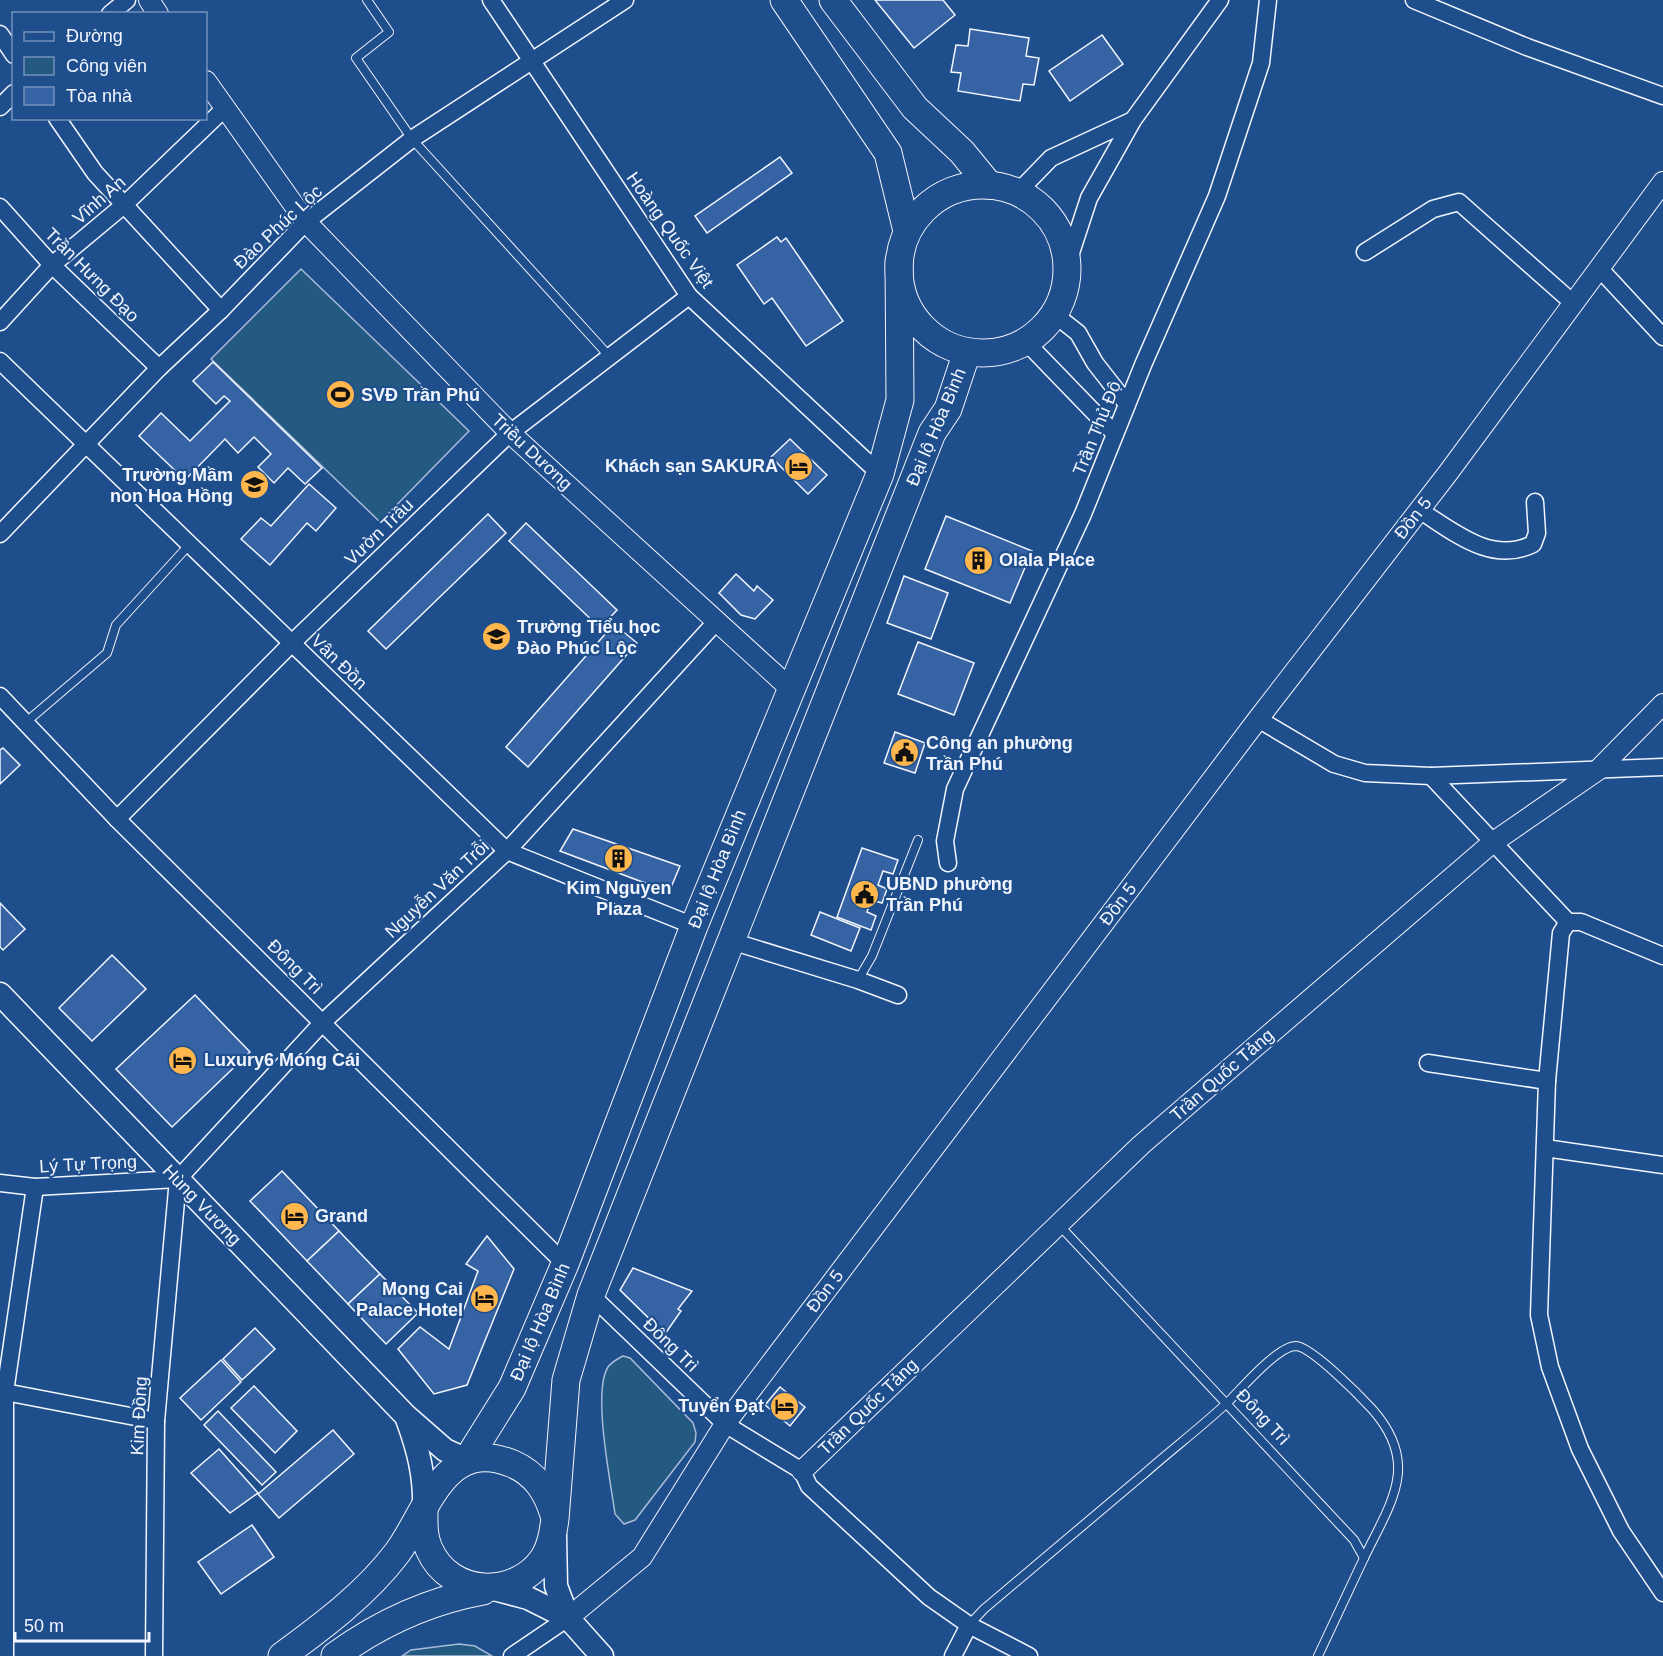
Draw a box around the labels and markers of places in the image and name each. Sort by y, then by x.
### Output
sports icon: SVĐ Trần Phú [324,379,356,411]
place label: SVĐ Trần Phú [361,385,480,405]
hotel icon: Khách sạn SAKURA [783,450,815,482]
place label: Khách sạn SAKURA [605,456,778,476]
place label: Trường Mầm non Hoa Hồng [110,465,233,506]
school or university icon: Trường Mầm non Hoa Hồng [238,469,270,501]
building icon: Olala Place [962,544,994,576]
place label: Olala Place [999,550,1095,570]
place label: Trường Tiểu học Đào Phúc Lộc [517,617,661,658]
school or university icon: Trường Tiểu học Đào Phúc Lộc [480,621,512,653]
place label: Công an phường Trần Phú [926,733,1073,774]
public building icon: Công an phường Trần Phú [889,737,921,769]
building icon: Kim Nguyen Plaza [603,843,635,875]
place label: UBND phường Trần Phú [886,874,1013,915]
place label: Kim Nguyen Plaza [566,878,672,919]
public building icon: UBND phường Trần Phú [849,878,881,910]
hotel icon: Luxury6 Móng Cái [167,1044,199,1076]
place label: Luxury6 Móng Cái [204,1050,360,1070]
hotel icon: Grand [278,1200,310,1232]
place label: Grand [315,1206,368,1226]
place label: Mong Cai Palace Hotel [356,1279,463,1320]
hotel icon: Mong Cai Palace Hotel [468,1283,500,1315]
hotel icon: Tuyển Đạt [769,1390,801,1422]
place label: Tuyển Đạt [678,1396,764,1416]

